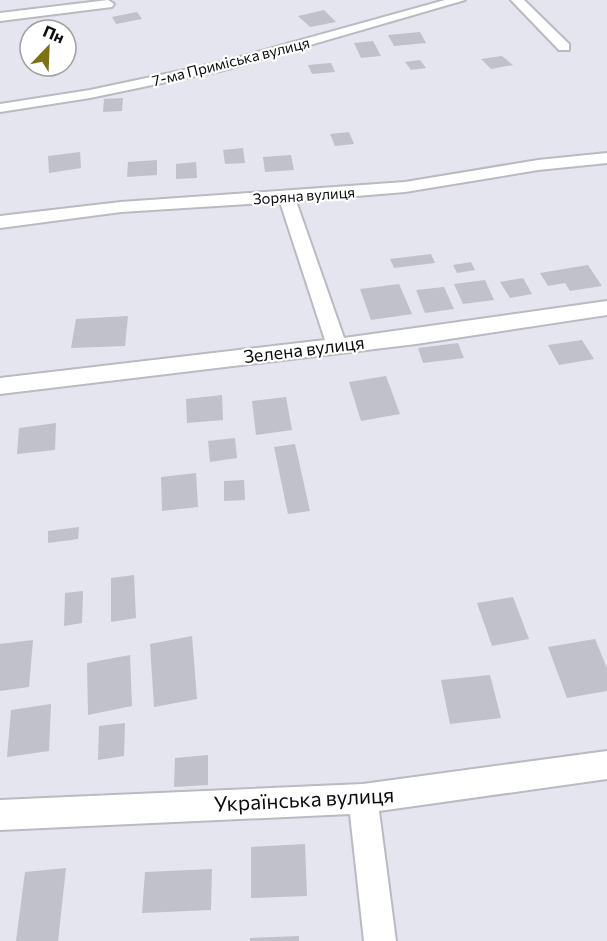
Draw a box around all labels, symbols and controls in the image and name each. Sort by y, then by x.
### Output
north arrow [18,18,78,78]
text: Пн [41,21,68,47]
street label: 7-ма Приміська вулиця [150,33,311,89]
street label: Зоряна вулиця [252,182,356,208]
street label: Зелена вулиця [242,331,366,367]
street label: Українська вулиця [213,781,395,816]

